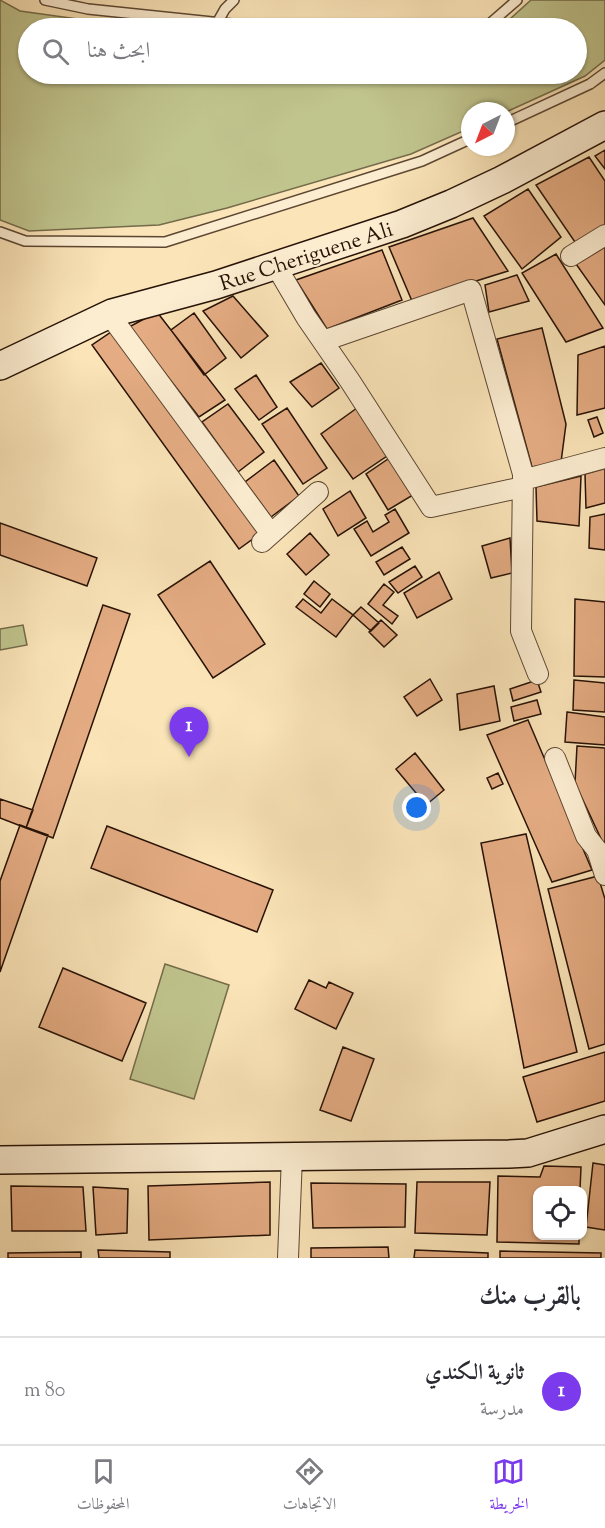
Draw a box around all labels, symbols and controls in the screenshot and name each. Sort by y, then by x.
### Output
search box [18,18,587,84]
icon: search [39,35,72,68]
text: ابحث هنا [87,36,150,68]
north arrow [461,102,515,156]
street label: Rue Cheriguene Ali [216,216,397,300]
pin: 1 [170,708,208,757]
your location [402,793,431,822]
map controls [533,1186,587,1240]
button: locate [533,1186,587,1240]
text: بالقرب منك [479,1279,581,1316]
text: ثانوية الكندي [425,1358,524,1390]
text: 80 m [24,1377,65,1406]
text: 1 [558,1377,565,1406]
text: مدرسة [480,1396,524,1425]
tab: المحفوظات [77,1455,129,1519]
tab: الاتجاهات [283,1455,336,1519]
tab: الخريطة [489,1455,528,1519]

